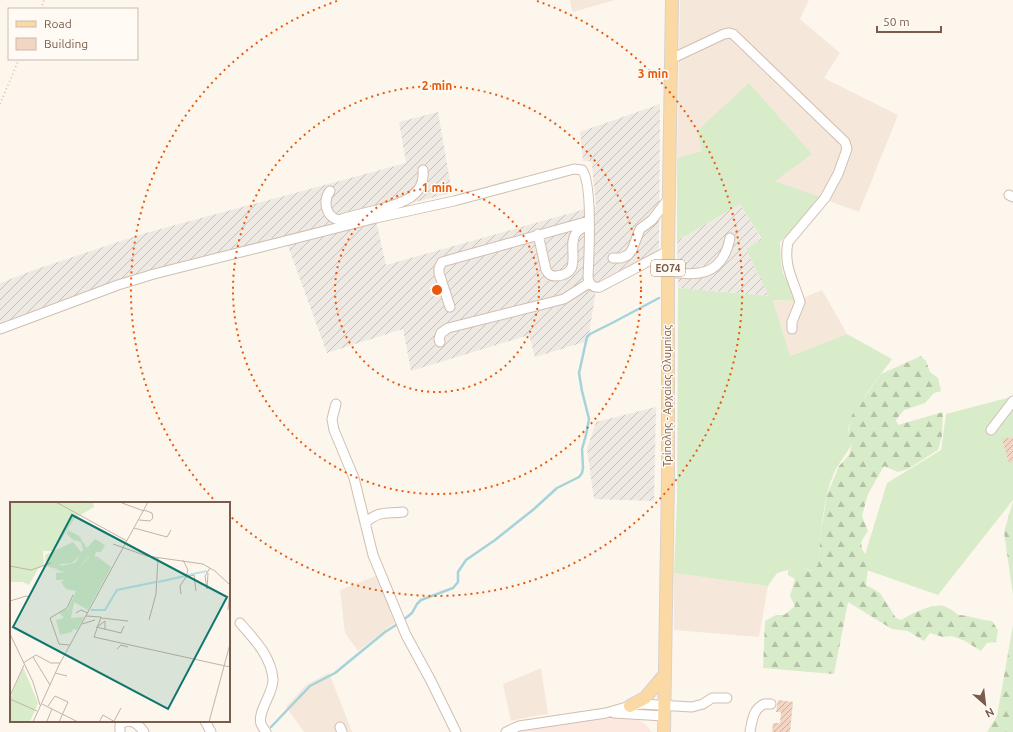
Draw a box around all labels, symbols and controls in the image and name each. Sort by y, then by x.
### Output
legend [8,8,138,60]
scale bar [877,8,941,34]
text: 50 m [883,15,910,28]
text: Road [44,17,72,30]
text: Building [44,37,88,50]
text: 3 min [638,67,668,80]
text: 2 min [422,79,452,92]
text: 1 min [422,181,452,194]
road number: ΕΟ74 [651,260,685,276]
centre of rings [430,283,444,297]
street label: Τρίπολης - Αρχαίας Ολυμπίας [661,325,674,467]
inset map [10,502,230,722]
north arrow [965,684,1005,724]
text: N [983,706,996,720]

